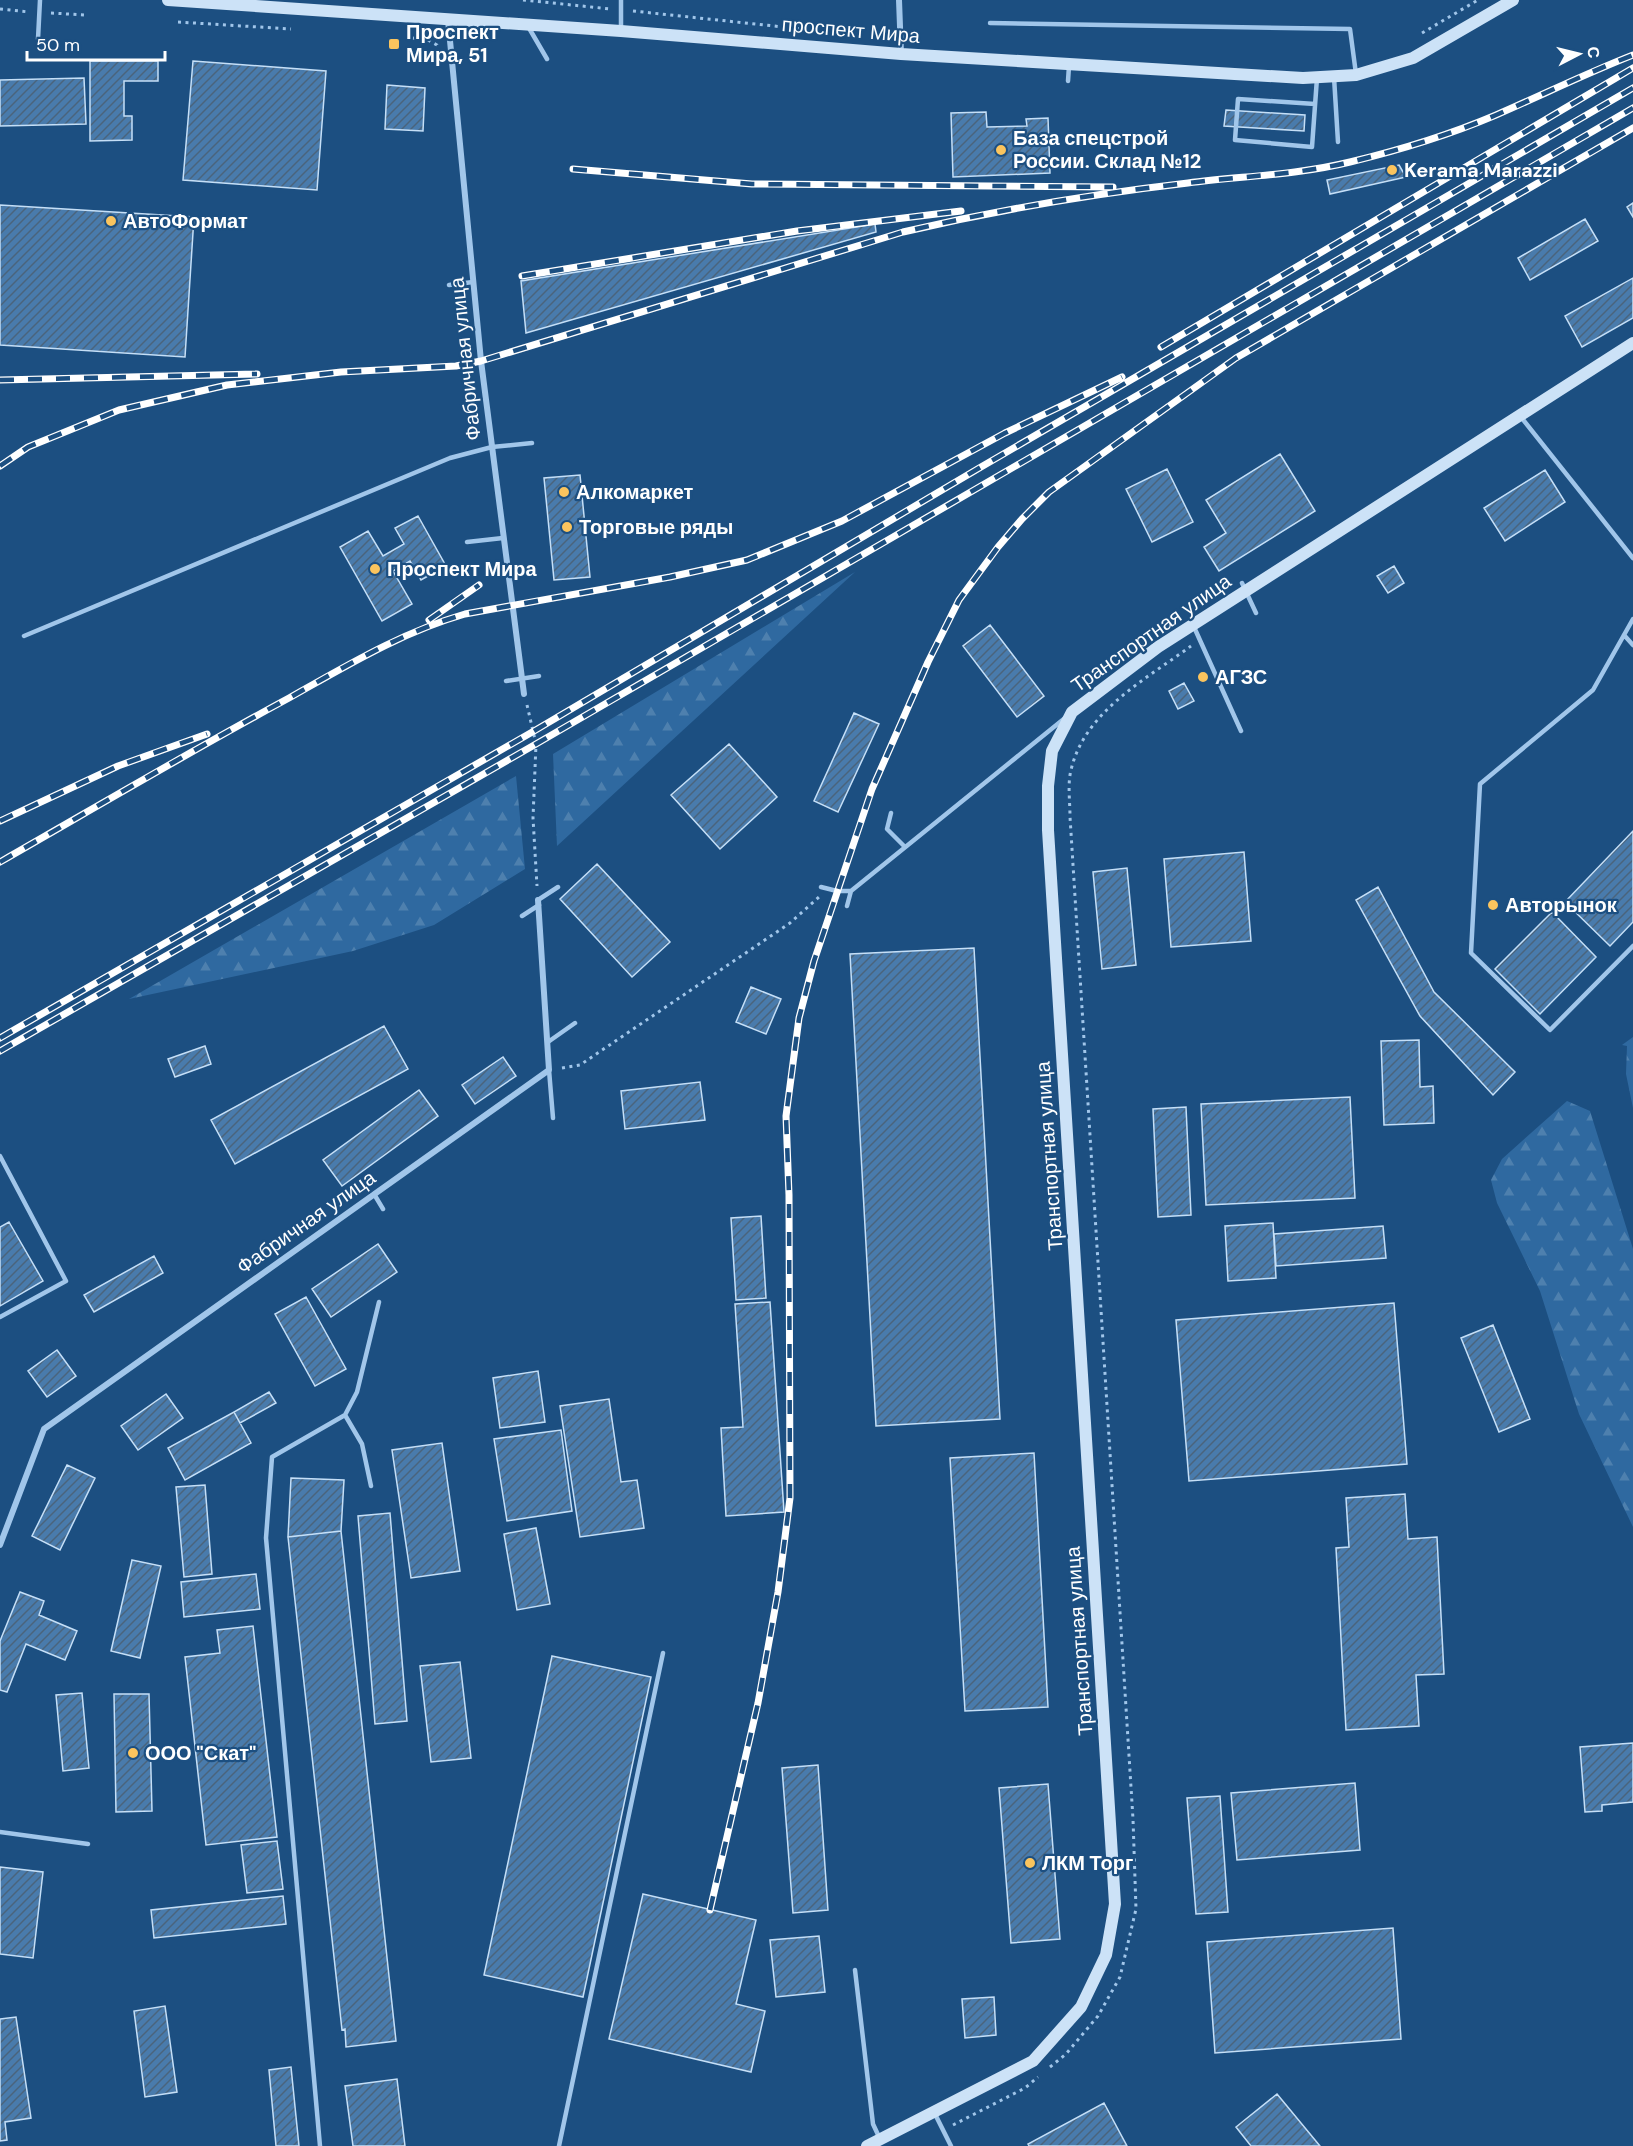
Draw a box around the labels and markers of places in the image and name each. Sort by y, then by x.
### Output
place label: Проспект Мира, 51 [406,19,499,68]
marker: Проспект Мира, 51 [387,37,401,51]
place label: База спецстрой России. Склад №12 [1013,125,1201,174]
marker: База спецстрой России. Склад №12 [994,143,1008,157]
place label: Kerama Marazzi [1404,157,1558,183]
marker: Kerama Marazzi [1385,163,1399,177]
place label: АвтоФормат [123,208,248,234]
marker: АвтоФормат [104,214,118,228]
place label: Алкомаркет [576,479,694,505]
marker: Алкомаркет [557,485,571,499]
place label: Торговые ряды [579,514,733,540]
marker: Торговые ряды [560,520,574,534]
place label: Проспект Мира [387,556,538,582]
marker: Проспект Мира [368,562,382,576]
place label: АГЗС [1215,664,1267,690]
marker: АГЗС [1196,670,1210,684]
place label: Авторынок [1505,892,1618,918]
marker: Авторынок [1486,898,1500,912]
place label: ООО "Скат" [145,1740,256,1766]
marker: ООО "Скат" [126,1746,140,1760]
place label: ЛКМ Торг [1042,1850,1133,1876]
marker: ЛКМ Торг [1023,1856,1037,1870]

